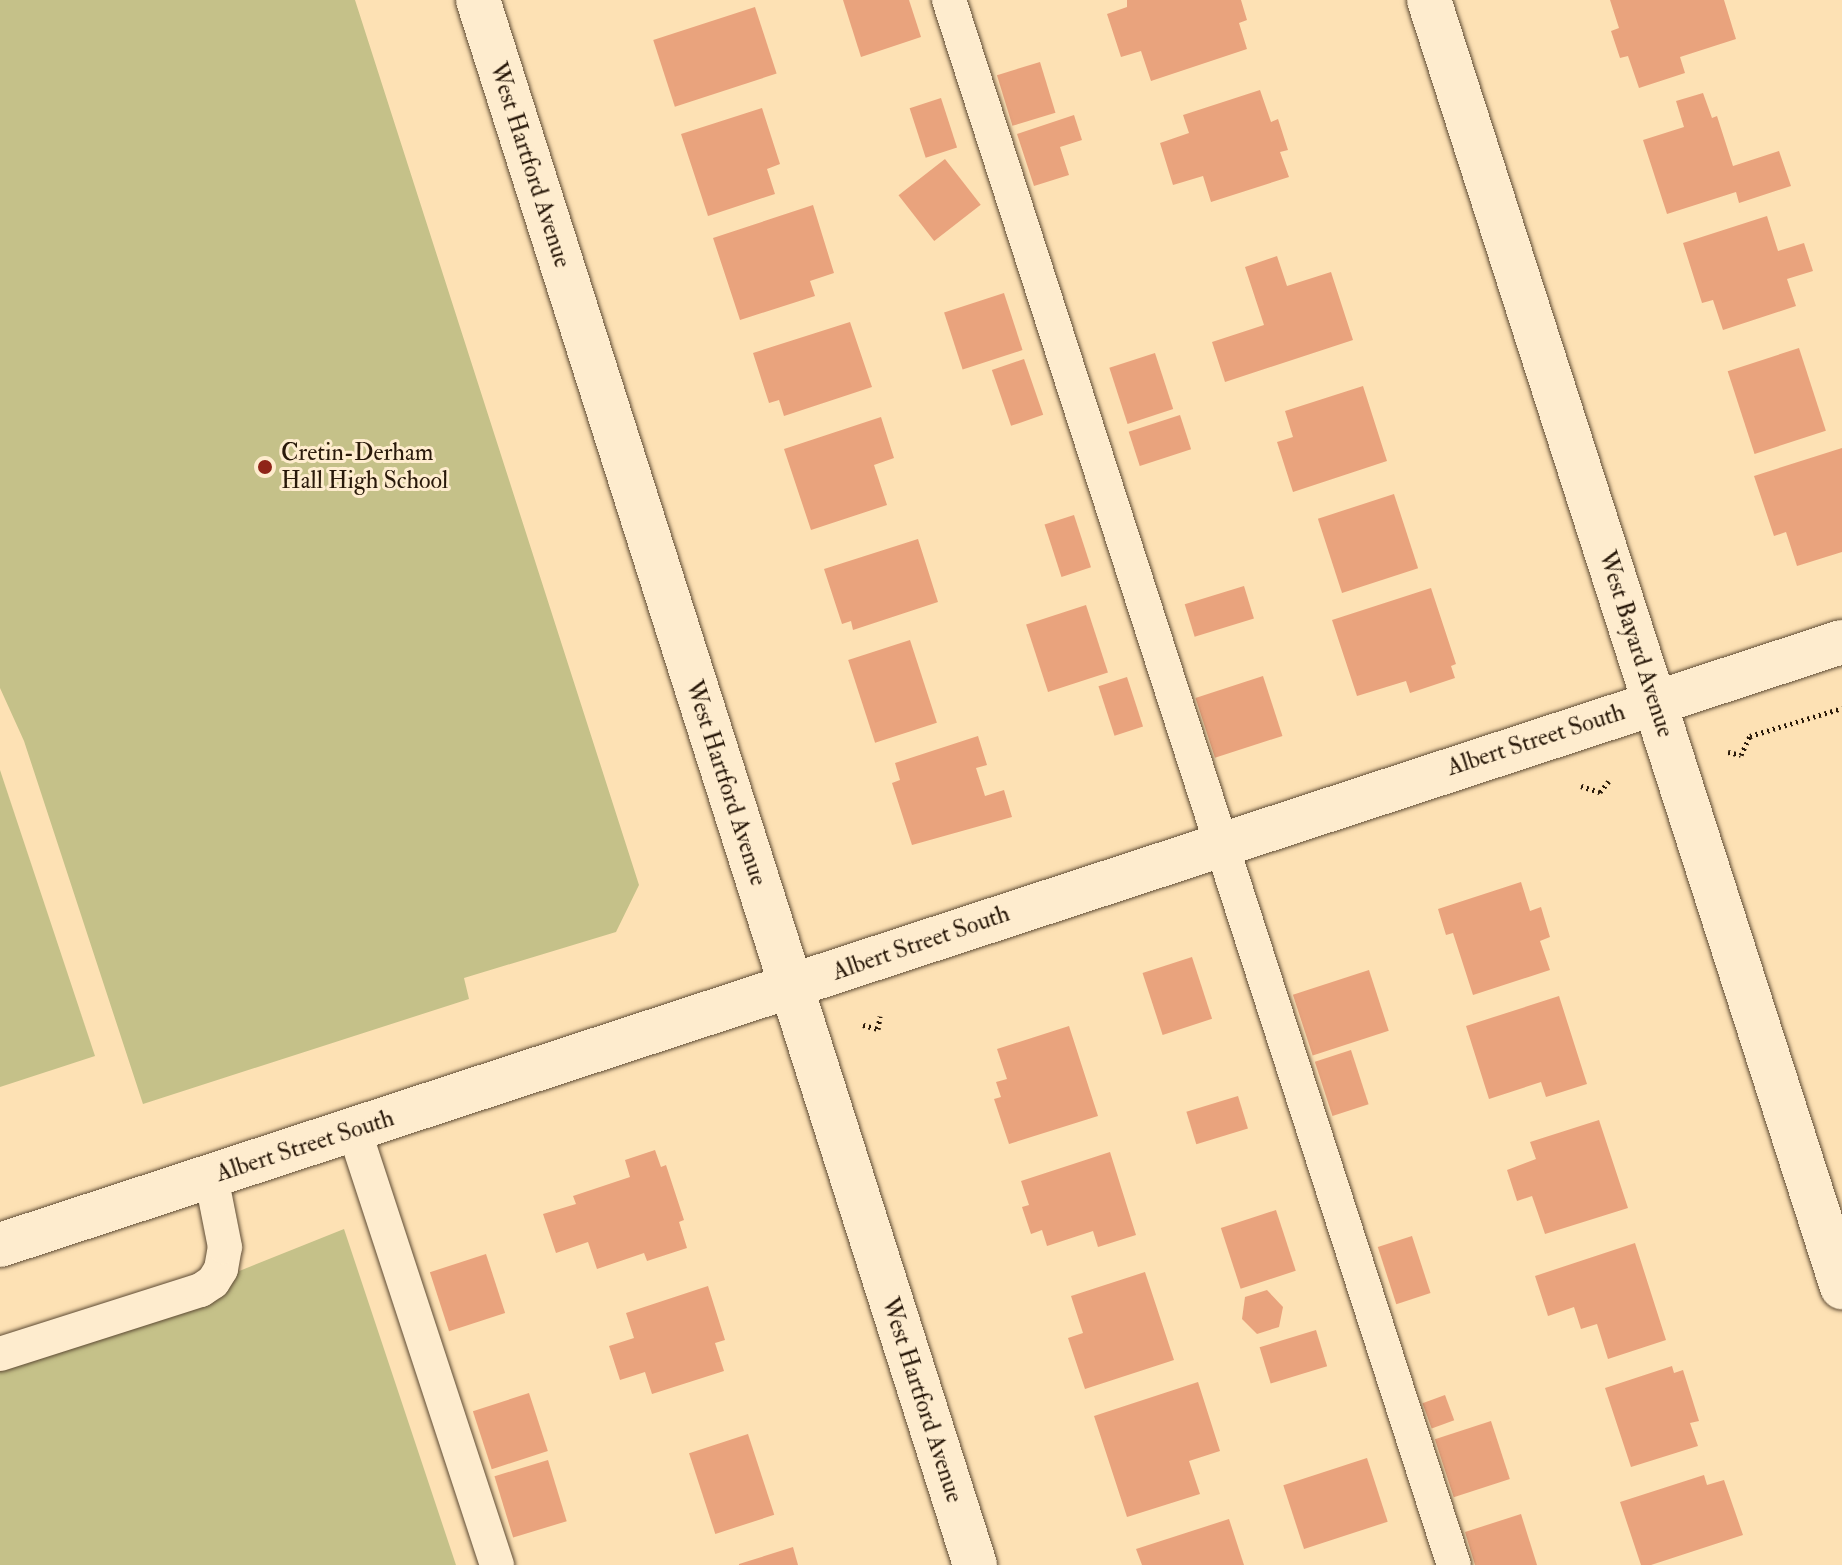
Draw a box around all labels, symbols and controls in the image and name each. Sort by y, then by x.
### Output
street label: West Hartford Avenue [483,59,577,271]
place label: Cretin-Derham Hall High School [281,439,448,495]
marker: Cretin-Derham Hall High School [256,458,274,476]
street label: West Bayard Avenue [1592,547,1680,741]
street label: West Hartford Avenue [679,677,773,889]
street label: Albert Street South [1443,698,1629,782]
street label: Albert Street South [829,899,1013,987]
street label: Albert Street South [212,1104,398,1188]
street label: West Hartford Avenue [875,1294,969,1506]

